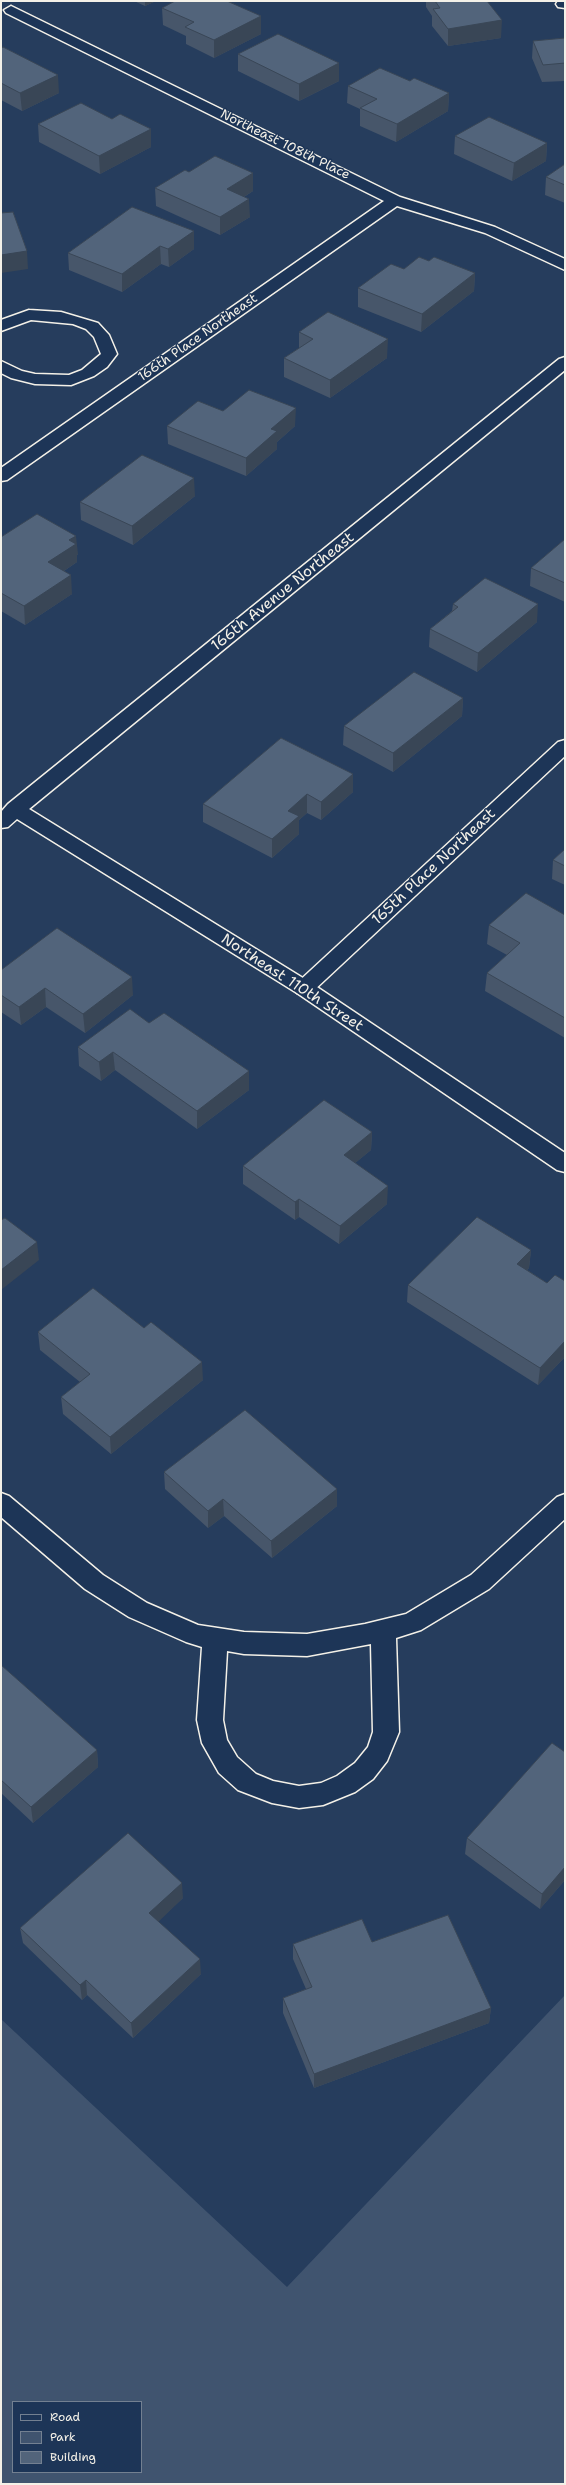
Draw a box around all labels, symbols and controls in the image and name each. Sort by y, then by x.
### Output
street label: Northeast 108th Place [218,107,352,183]
street label: 166th Place Northeast [135,291,261,385]
street label: 166th Avenue Northeast [208,529,358,655]
street label: 165th Place Northeast [368,805,500,929]
street label: Northeast 110th Street [218,930,366,1036]
legend [12,2401,142,2473]
text: Road [50,2409,80,2425]
text: Park [50,2429,76,2445]
text: Building [50,2449,96,2465]

